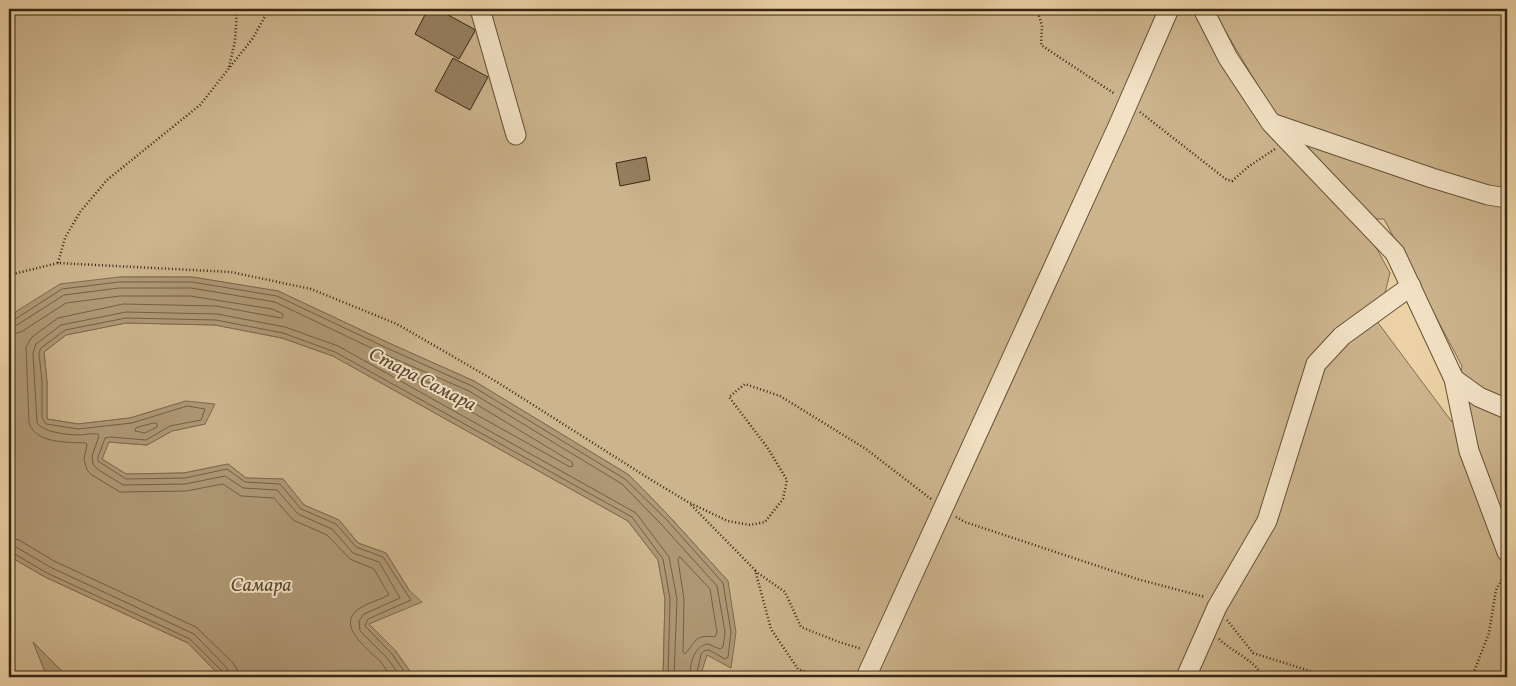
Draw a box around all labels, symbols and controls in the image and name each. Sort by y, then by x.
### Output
water label: Стара Самара [364,342,480,418]
water label: Самара [231,573,291,599]

